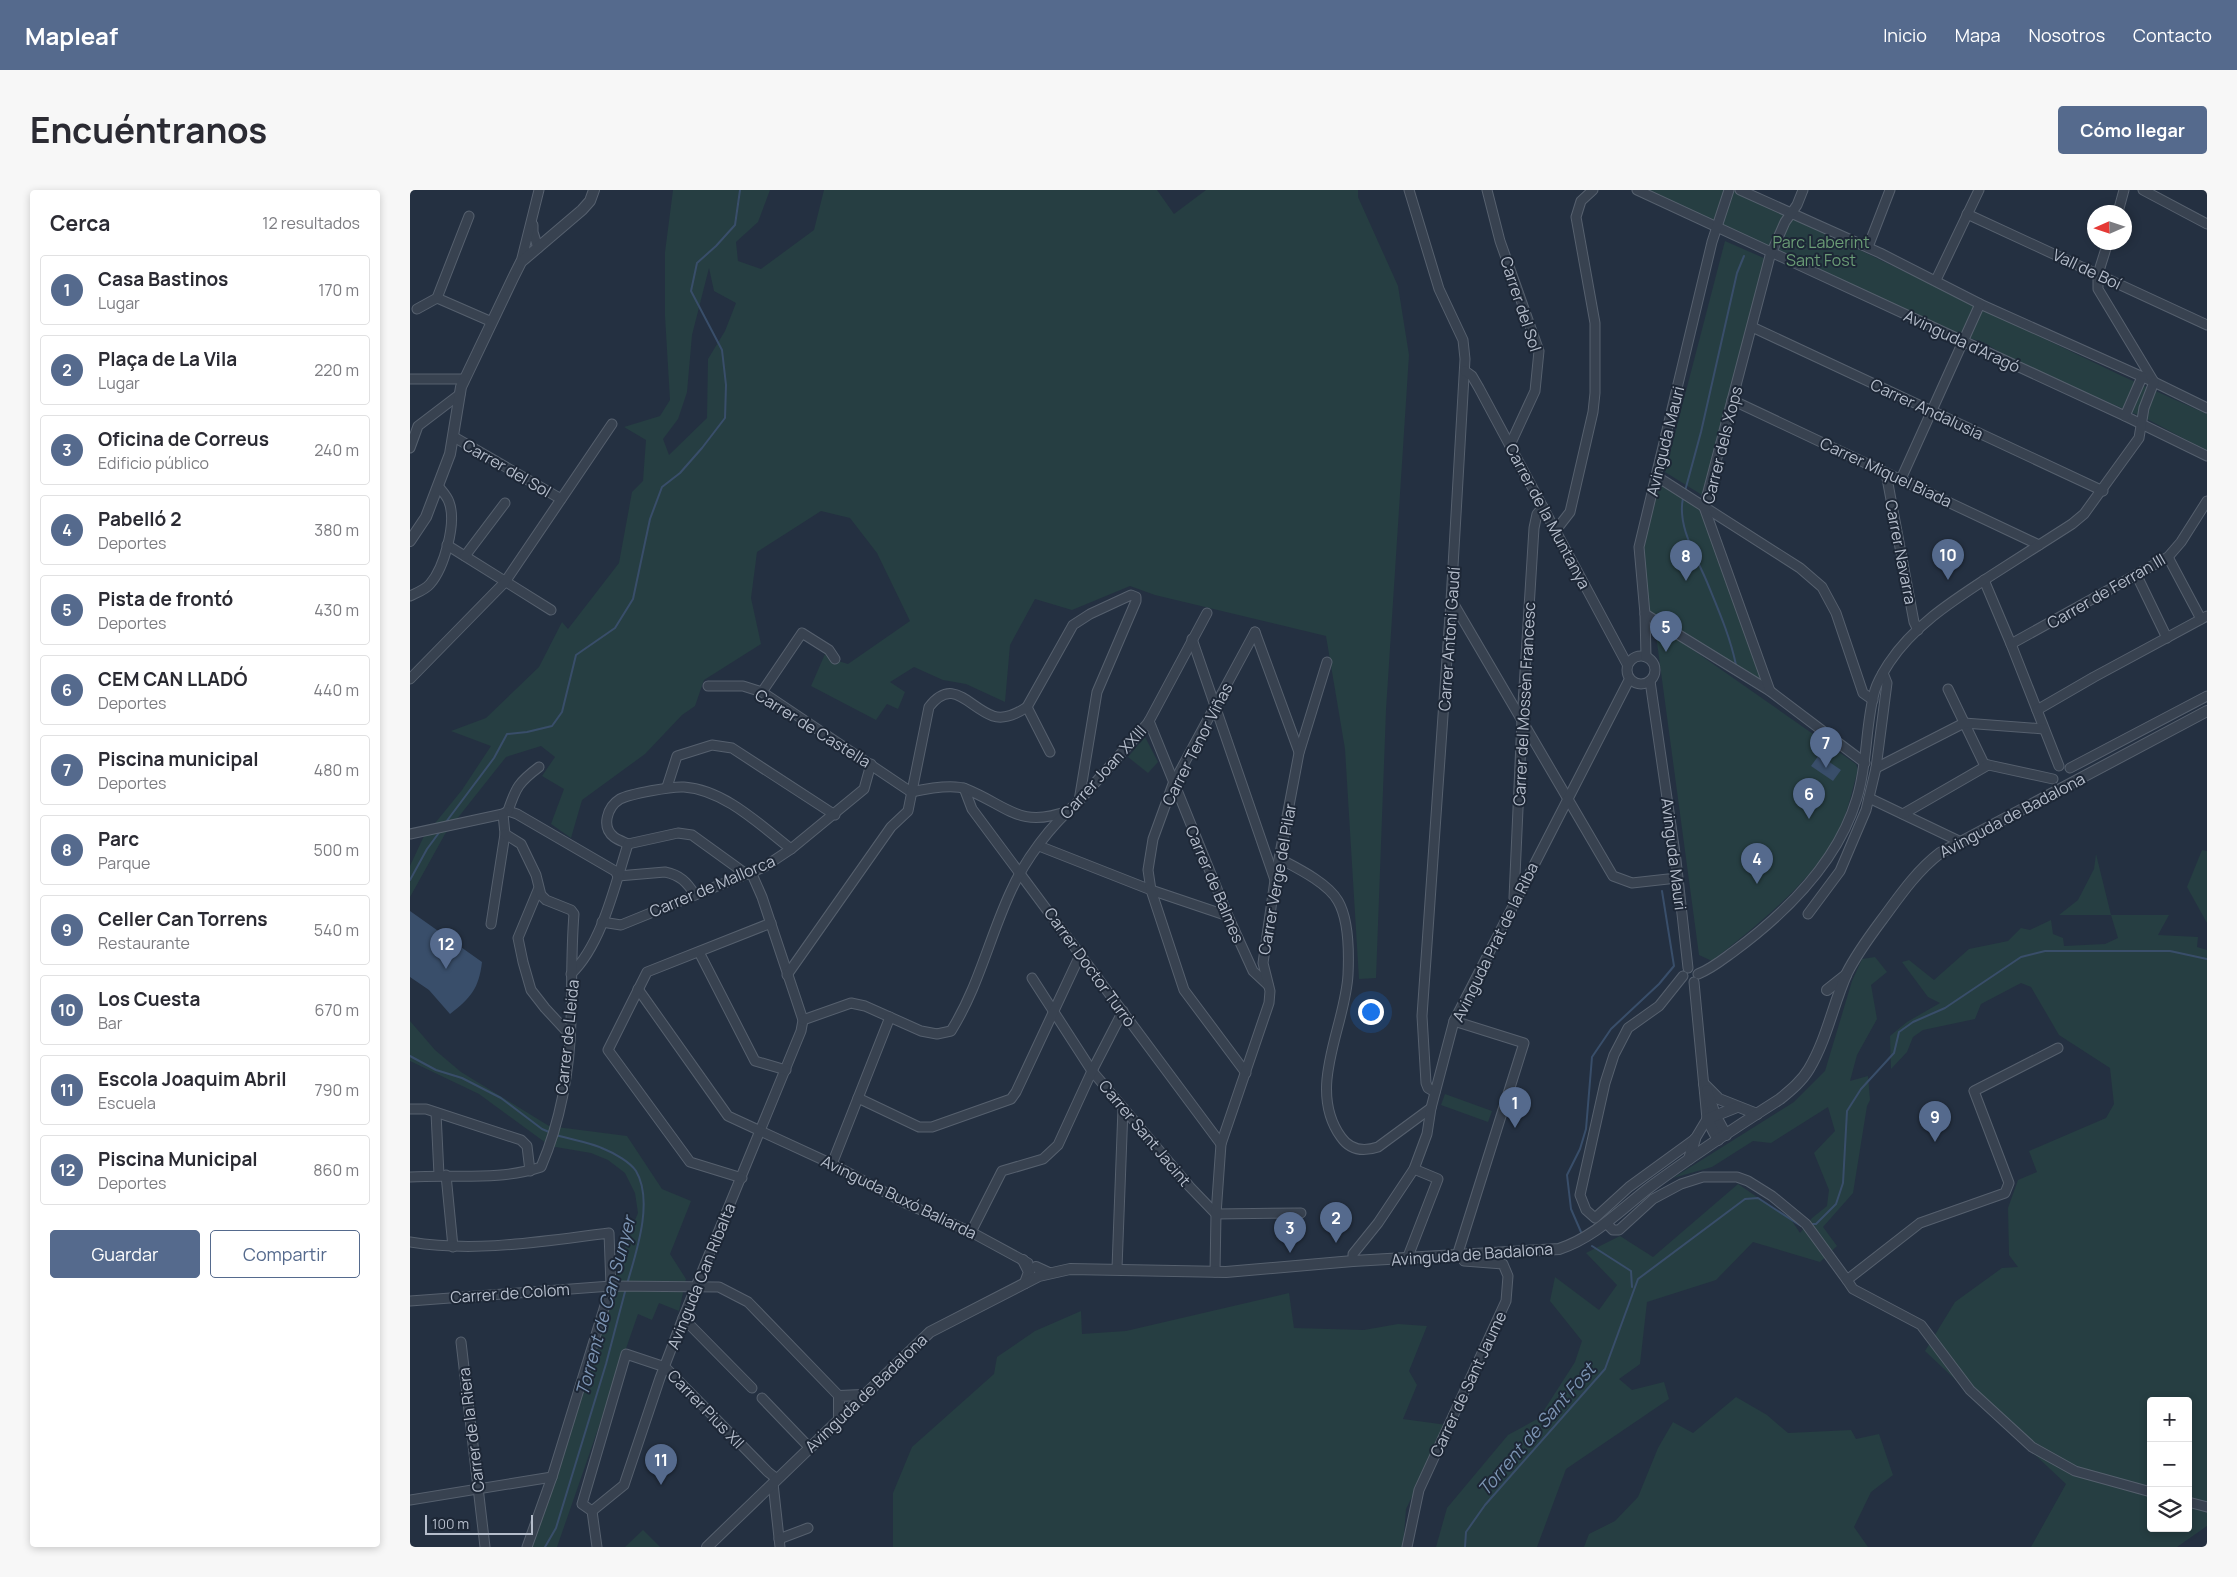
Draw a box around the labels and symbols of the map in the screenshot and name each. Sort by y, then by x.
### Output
north arrow [2087,205,2132,250]
park label: Parc Laberint Sant Fost [1772,231,1870,271]
street label: Vall de Boí [2049,243,2125,295]
street label: Carrer del Sol [1495,254,1547,354]
street label: Avinguda d'Aragó [1900,304,2024,378]
street label: Carrer Andalusia [1867,373,1987,445]
street label: Avinguda Mauri [1641,384,1689,498]
street label: Carrer dels Xops [1697,384,1747,506]
street label: Carrer Miquel Biada [1816,432,1956,512]
street label: Carrer del Sol [459,434,555,502]
street label: Carrer de la Muntanya [1500,439,1596,593]
street label: Carrer Navarra [1880,498,1922,606]
pin: 10 [1932,539,1964,580]
pin: 8 [1670,540,1702,581]
street label: Carrer de Ferran III [2043,548,2169,634]
street label: Carrer Antoni Gaudí [1433,566,1465,712]
street label: Carrer del Mossèn Francesc [1508,601,1540,807]
pin: 5 [1650,611,1682,652]
street label: Carrer Tenor Viñas [1157,679,1237,809]
street label: Carrer de Castella [751,684,875,772]
street label: Carrer Joan XXIII [1055,720,1151,824]
pin: 7 [1810,727,1842,768]
street label: Avinguda de Badalona [1935,767,2089,863]
pin: 6 [1793,778,1825,819]
street label: Avinguda Mauri [1656,797,1692,911]
street label: Carrer Verge del Pilar [1253,801,1301,956]
street label: Carrer de Balmes [1180,822,1250,946]
pin: 4 [1741,843,1773,884]
street label: Carrer de Mallorca [646,850,778,922]
street label: Avinguda Prat de la Riba [1447,859,1543,1025]
street label: Carrer Doctor Turrò [1039,903,1141,1031]
pin: 12 [430,928,462,969]
street label: Carrer de Lleida [550,978,584,1096]
your location [1358,999,1384,1025]
street label: Carrer Sant Jacint [1094,1075,1196,1191]
pin: 1 [1499,1087,1531,1128]
pin: 9 [1919,1101,1951,1142]
street label: Avinguda Buxó Baliarda [818,1150,980,1244]
street label: Avinguda Can Ribalta [662,1200,740,1352]
pin: 2 [1320,1202,1352,1243]
water label: Torrent de Can Sunyer [570,1211,641,1398]
pin: 3 [1274,1212,1306,1253]
street label: Avinguda de Badalona [1390,1237,1554,1271]
street label: Carrer de Colom [450,1278,570,1308]
street label: Carrer de Sant Jaume [1425,1307,1511,1461]
street label: Avinguda de Badalona [800,1329,932,1457]
water label: Torrent de Sant Fost [1472,1356,1601,1500]
street label: Carrer Pius XII [663,1365,749,1453]
street label: Carrer de la Riera [452,1366,490,1494]
pin: 11 [645,1444,677,1485]
scale bar [425,1512,532,1535]

